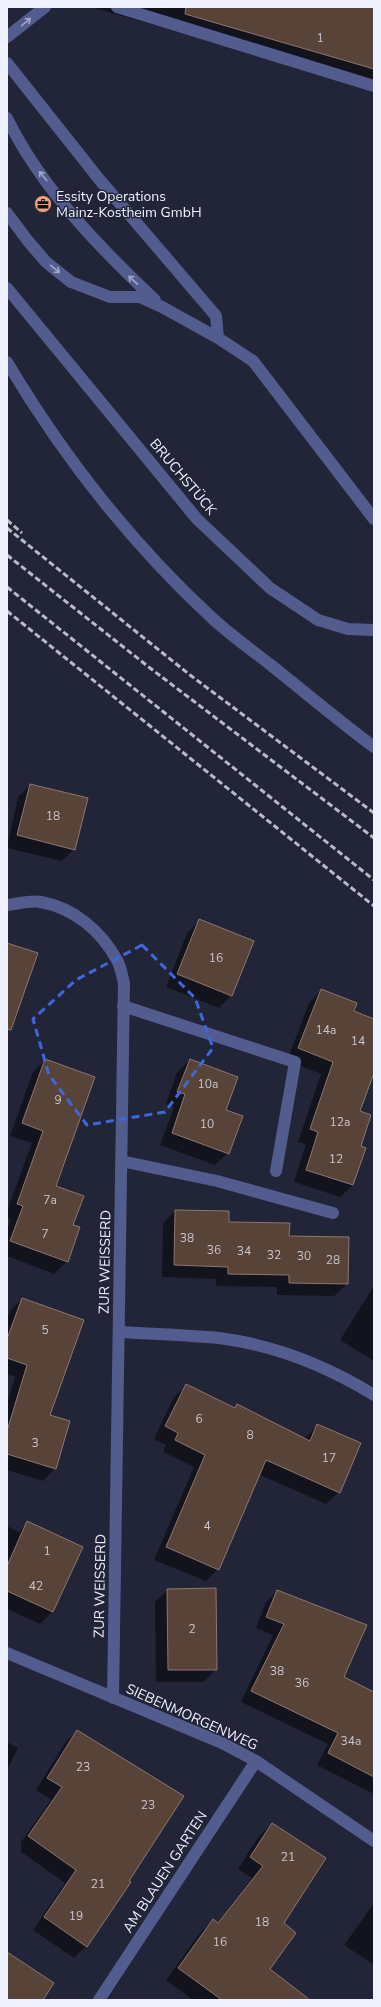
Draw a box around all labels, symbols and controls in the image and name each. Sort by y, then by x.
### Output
one-way arrow [20,18,31,26]
house number: 1 [316,30,324,46]
one-way arrow [38,170,47,181]
place label: Essity Operations Mainz-Kostheim GmbH [56,187,202,222]
office icon: Essity Operations Mainz-Kostheim GmbH [33,194,53,214]
one-way arrow [50,264,61,273]
one-way arrow [128,275,138,285]
street label: BRUCHSTÜCK [145,435,221,519]
house number: 18 [46,808,60,824]
house number: 16 [209,950,223,966]
house number: 14a [316,1022,336,1038]
house number: 14 [351,1033,365,1049]
house number: 10a [198,1076,218,1092]
house number: 9 [54,1092,62,1108]
house number: 12a [330,1114,350,1130]
house number: 10 [200,1116,214,1132]
house number: 12 [329,1151,343,1167]
house number: 7a [43,1192,57,1208]
street label: ZUR WEISSERD [95,1210,115,1314]
house number: 7 [41,1226,49,1242]
house number: 38 [180,1230,194,1246]
house number: 36 [207,1242,221,1258]
house number: 34 [237,1243,251,1259]
house number: 32 [267,1247,281,1263]
house number: 30 [297,1248,311,1264]
house number: 28 [326,1252,340,1268]
house number: 5 [41,1322,49,1338]
house number: 6 [195,1411,203,1427]
house number: 8 [246,1427,254,1443]
house number: 3 [31,1435,39,1451]
house number: 17 [322,1450,336,1466]
house number: 4 [203,1518,211,1534]
street label: ZUR WEISSERD [90,1534,110,1638]
house number: 1 [43,1543,51,1559]
house number: 42 [29,1578,43,1594]
house number: 2 [188,1621,196,1637]
house number: 38 [270,1663,284,1679]
house number: 36 [295,1675,309,1691]
street label: SIEBENMORGENWEG [123,1679,261,1755]
house number: 34a [341,1733,361,1749]
house number: 23 [76,1759,90,1775]
house number: 23 [141,1797,155,1813]
street label: AM BLAUEN GARTEN [119,1808,211,1936]
house number: 21 [281,1849,295,1865]
house number: 21 [91,1876,105,1892]
house number: 19 [69,1908,83,1924]
house number: 18 [255,1914,269,1930]
house number: 16 [213,1934,227,1950]

